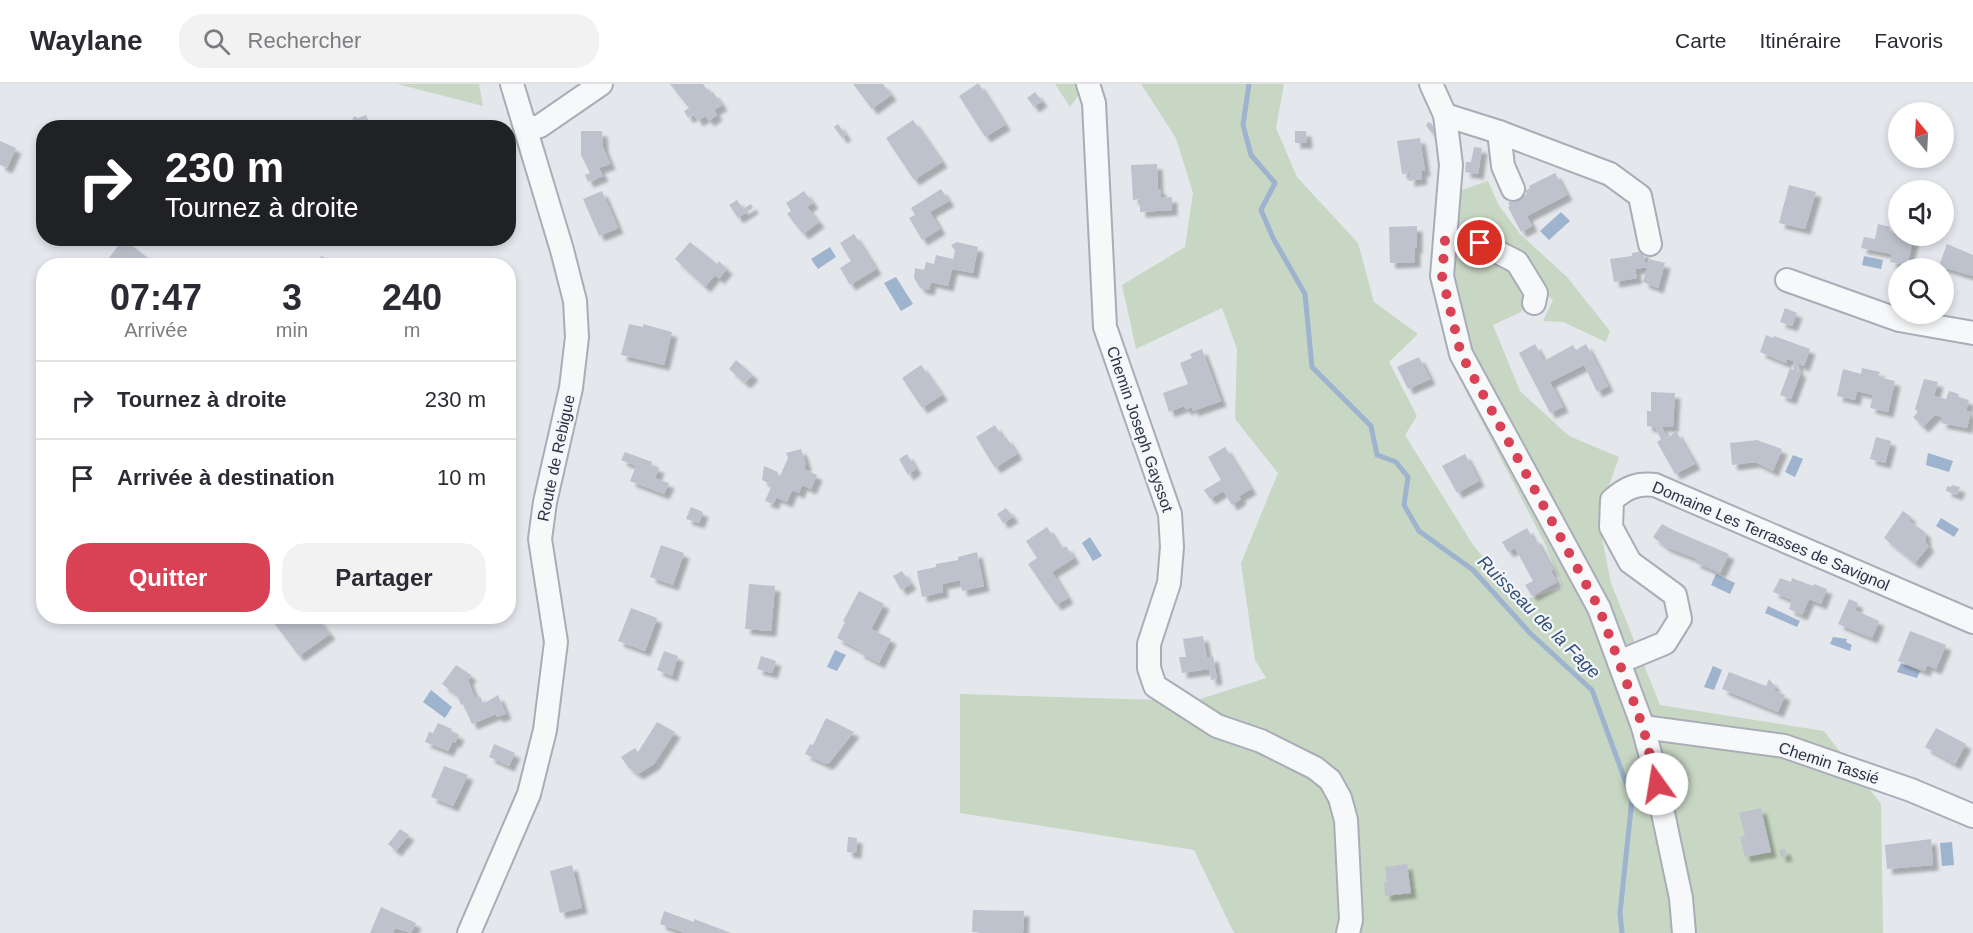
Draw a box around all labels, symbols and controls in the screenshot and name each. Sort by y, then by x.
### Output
search box [179,14,599,68]
text: Waylane [30,25,143,56]
icon: search [200,25,233,58]
text: Rechercher [248,28,361,53]
text: Carte [1675,29,1726,52]
text: Itinéraire [1759,29,1841,52]
text: Favoris [1874,29,1943,52]
north arrow [1888,102,1954,168]
map controls [1888,102,1954,324]
icon: right [66,144,144,222]
text: 230 m [165,144,284,191]
button: sound [1888,180,1954,246]
text: Tournez à droite [165,193,359,223]
pin [1454,217,1505,268]
icon: arrive [1463,226,1496,259]
button: search [1888,258,1954,324]
text: 07:47 [110,277,202,318]
text: 3 [282,277,302,318]
text: 240 [382,277,442,318]
text: Arrivée [124,319,188,341]
text: min [276,319,308,341]
text: m [404,319,420,341]
street label: Chemin Joseph Gayssot [1104,344,1177,515]
icon: right [66,384,99,417]
text: Tournez à droite [117,387,287,412]
text: 230 m [425,387,486,412]
street label: Route de Rebigue [534,393,578,523]
icon: arrive [66,462,99,495]
text: Arrivée à destination [117,465,335,490]
text: 10 m [437,465,486,490]
street label: Domaine Les Terrasses de Savignol [1650,478,1892,594]
button: Quitter [66,543,270,612]
button: Partager [282,543,486,612]
water label: Ruisseau de la Fage [1474,552,1604,682]
street label: Chemin Tassié [1777,739,1881,787]
position arrow [1625,752,1689,816]

